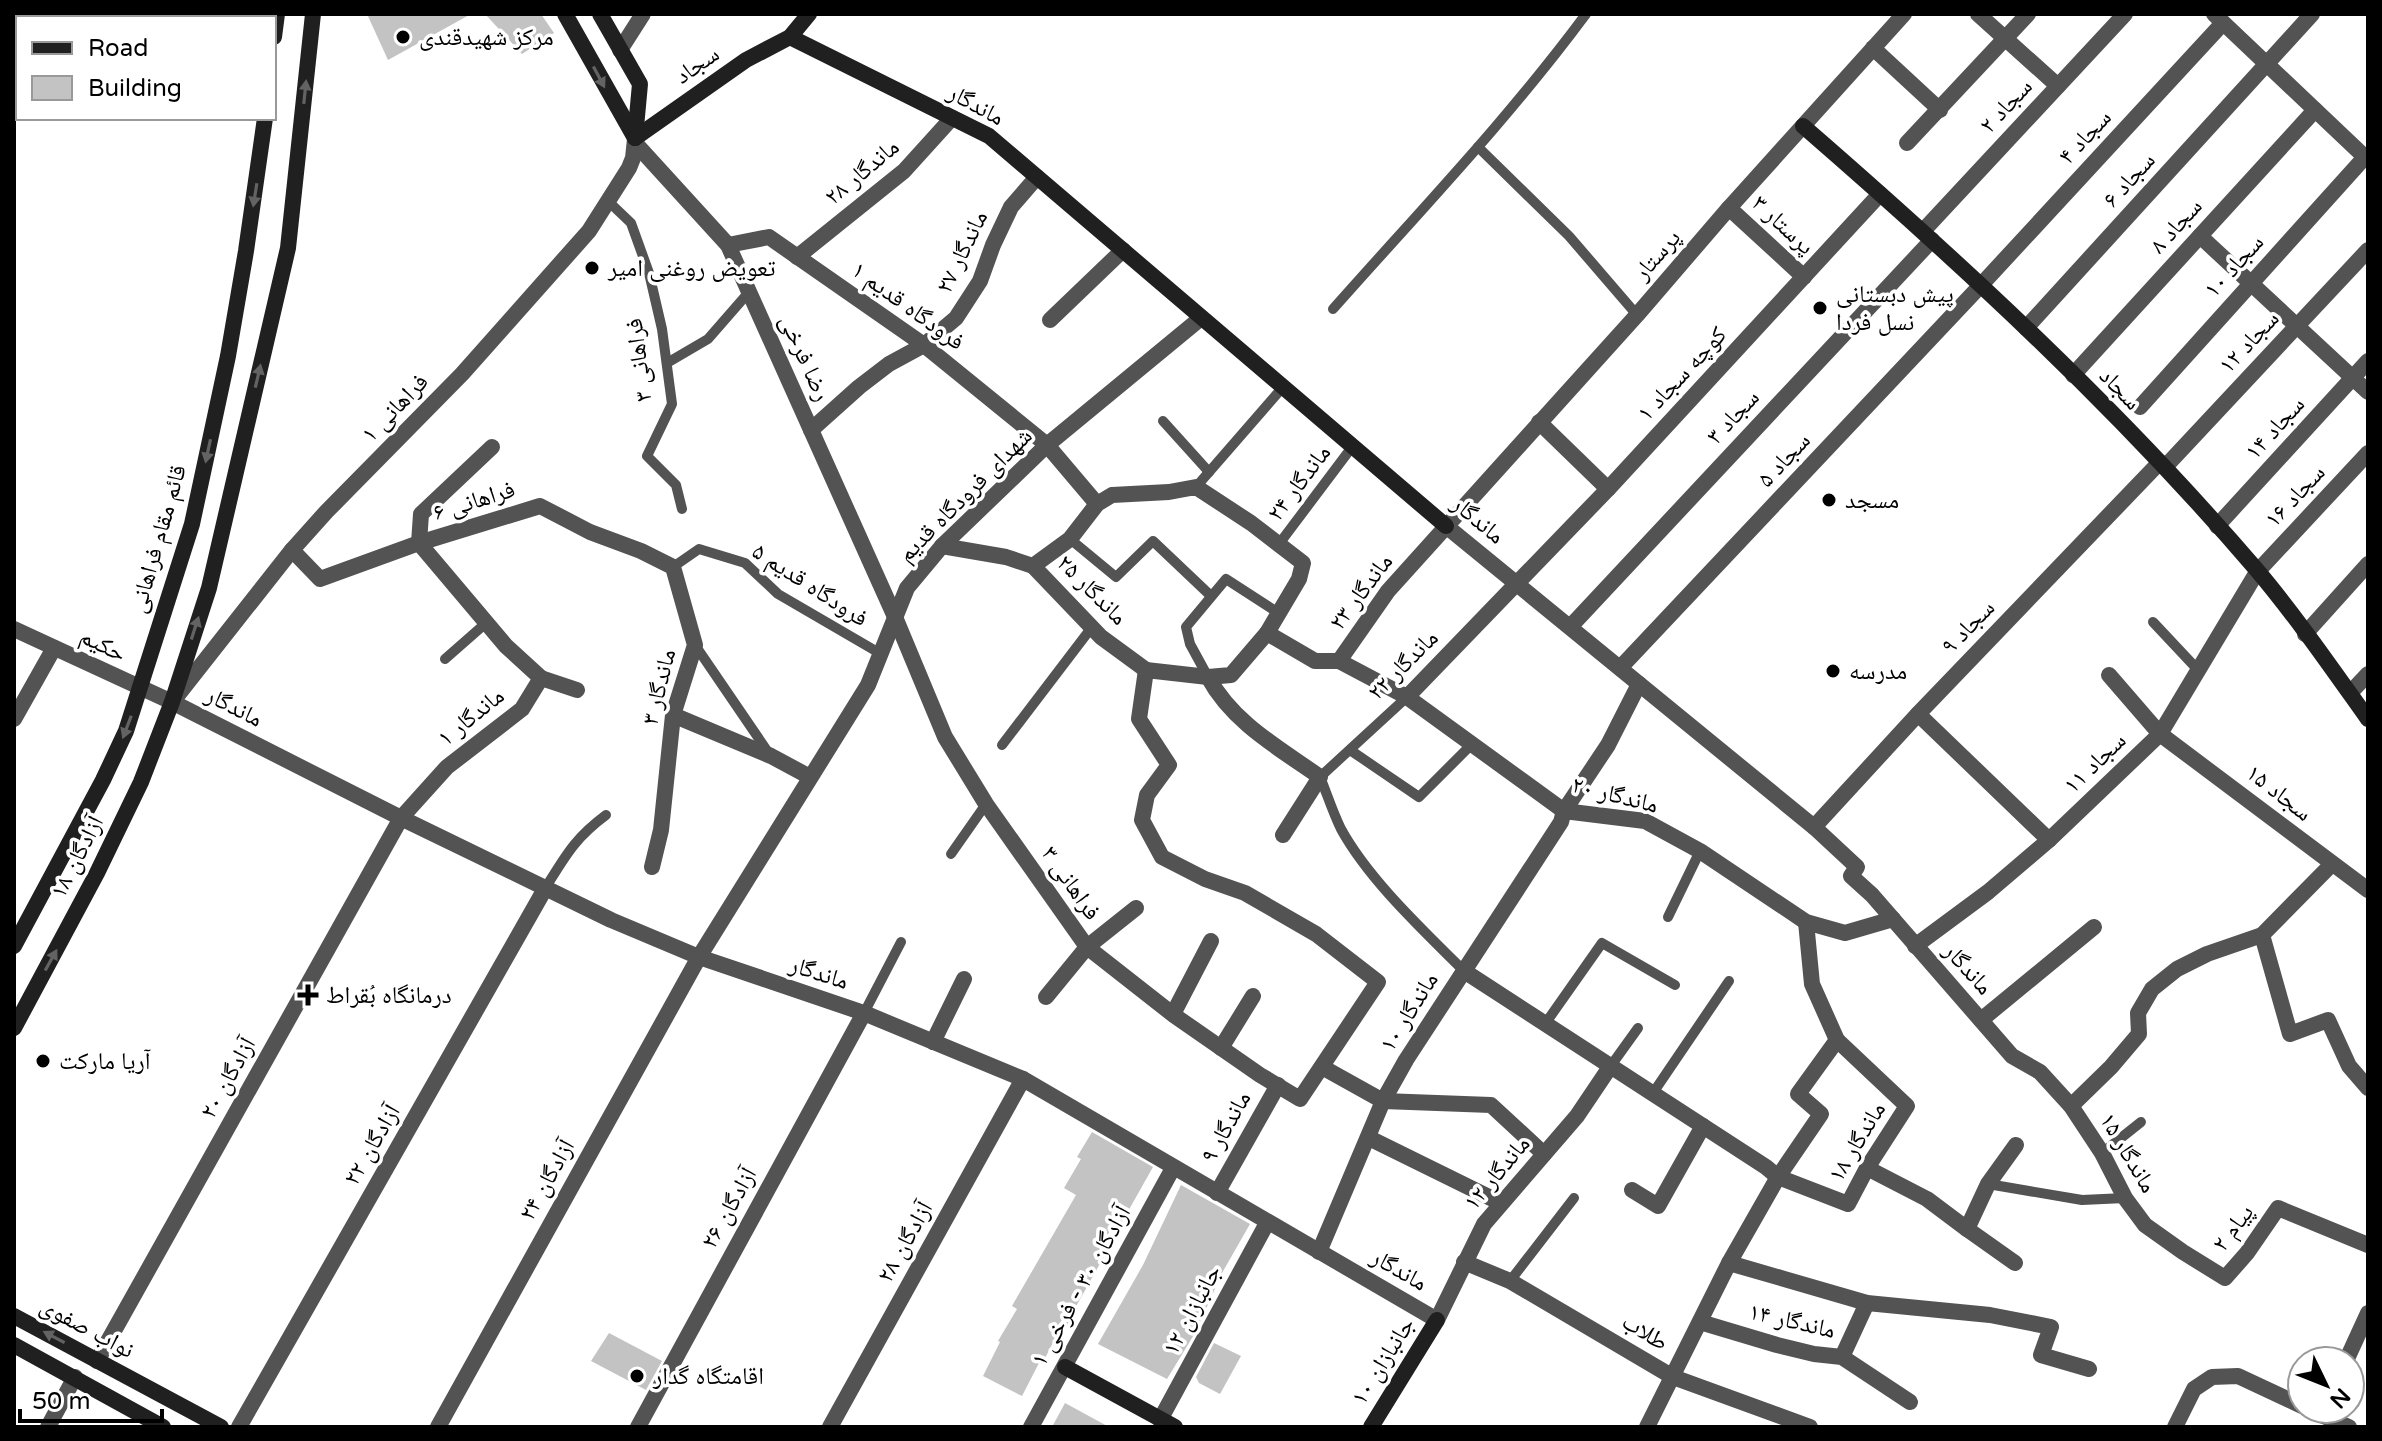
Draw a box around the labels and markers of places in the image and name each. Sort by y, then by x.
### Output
place label: مرکز شهیدقندی [419,23,554,52]
marker: مرکز شهیدقندی [394,28,412,46]
place label: تعویض روغنی امیر [607,254,776,283]
marker: تعویض روغنی امیر [583,259,601,277]
place label: پیش دبستانی نسل فردا [1836,280,1954,337]
marker: پیش دبستانی نسل فردا [1811,299,1829,317]
place label: مسجد [1845,486,1899,515]
marker: مسجد [1820,491,1838,509]
place label: مدرسه [1849,657,1907,686]
marker: مدرسه [1824,662,1842,680]
place label: درمانگاه بُقراط [326,981,452,1010]
marker: درمانگاه بُقراط [297,984,319,1006]
place label: آریا مارکت [59,1047,151,1076]
marker: آریا مارکت [34,1052,52,1070]
place label: اقامتگاه گدار [652,1362,764,1391]
marker: اقامتگاه گدار [628,1367,646,1385]

